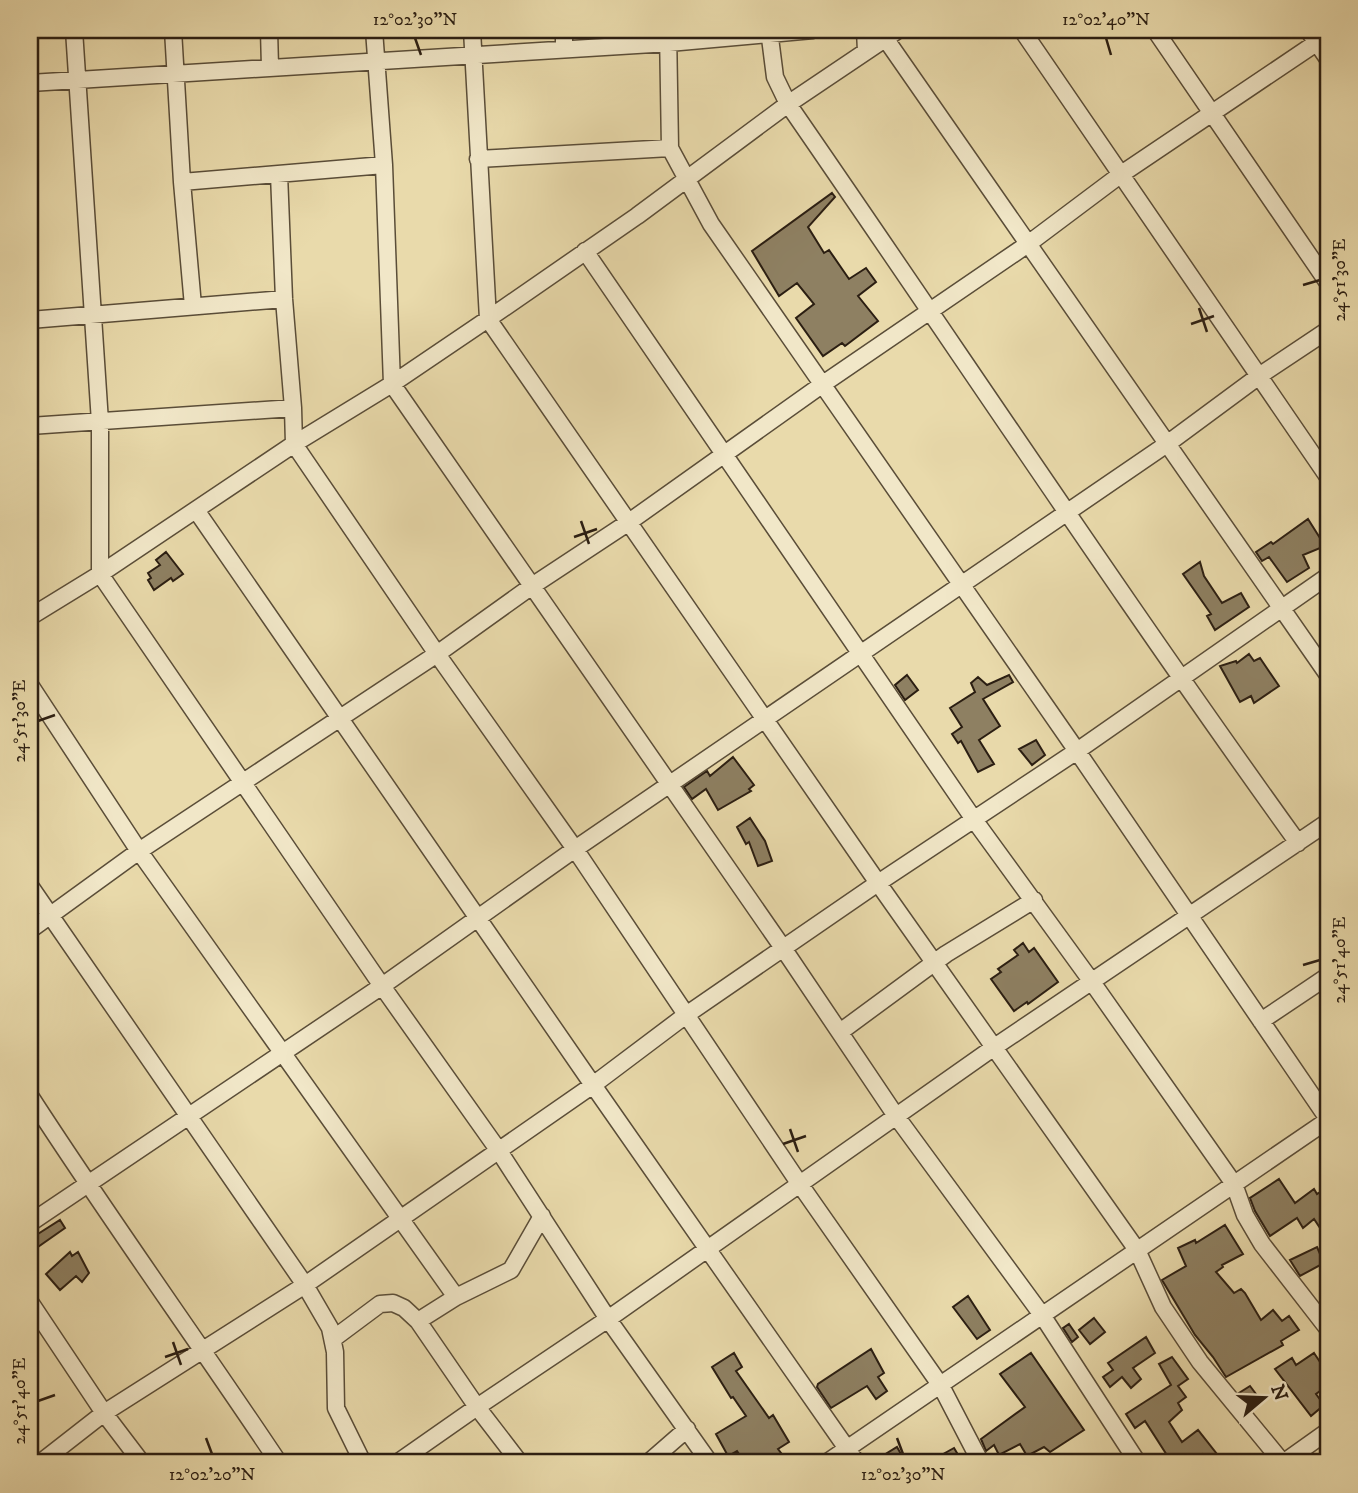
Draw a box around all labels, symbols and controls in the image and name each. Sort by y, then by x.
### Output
text: 12°02'30"N [373,9,457,31]
text: 12°02'40"N [1062,9,1150,31]
text: 24°51'30"E [1329,238,1351,322]
text: 24°51'30"E [9,679,31,763]
text: 24°51'40"E [1329,916,1351,1003]
text: 24°51'40"E [9,1357,31,1444]
north arrow [1228,1364,1298,1434]
text: N [1265,1382,1292,1404]
text: 12°02'20"N [169,1464,256,1486]
text: 12°02'30"N [861,1464,945,1486]

